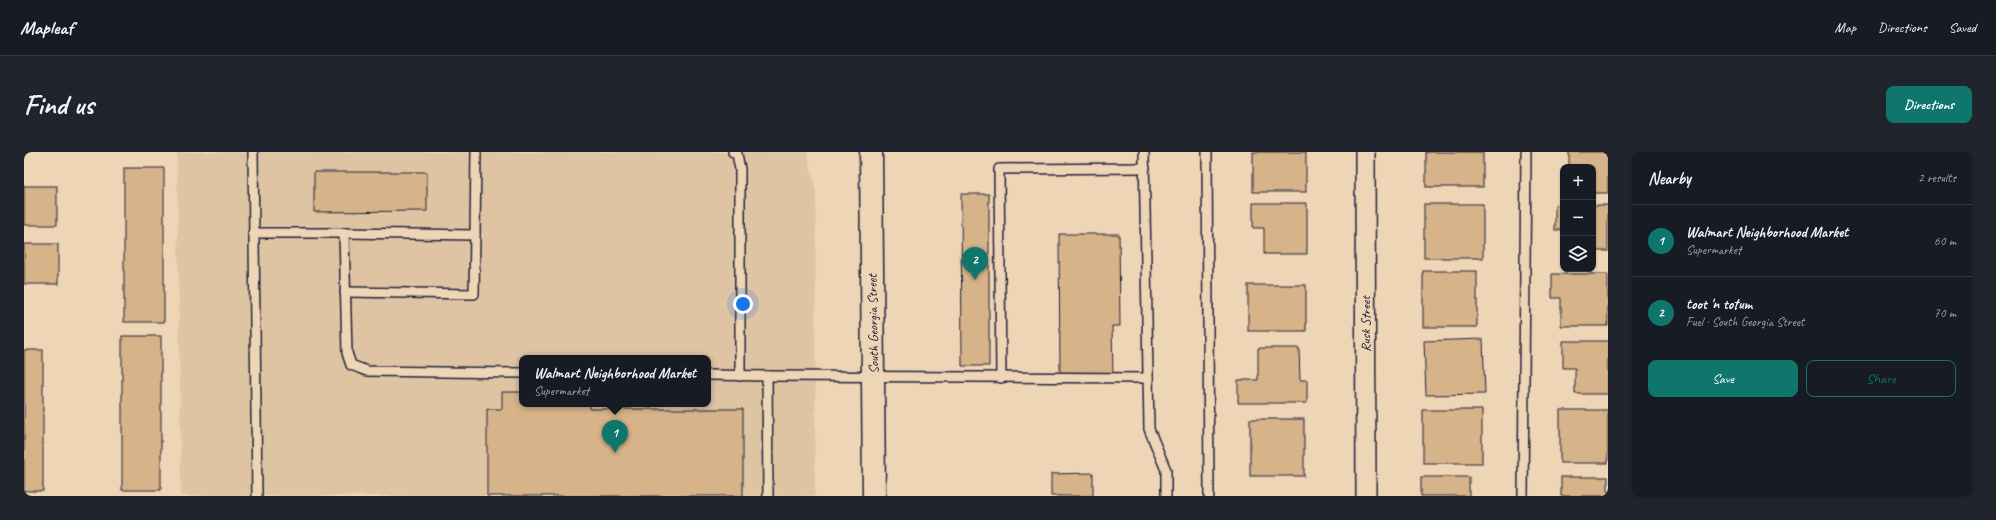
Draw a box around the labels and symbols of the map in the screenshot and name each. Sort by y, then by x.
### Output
pin: 2 [962,247,988,280]
street label: South Georgia Street [864,273,882,374]
your location [733,294,753,314]
street label: Rusk Street [1357,295,1374,352]
pin: 1 [602,420,628,453]

